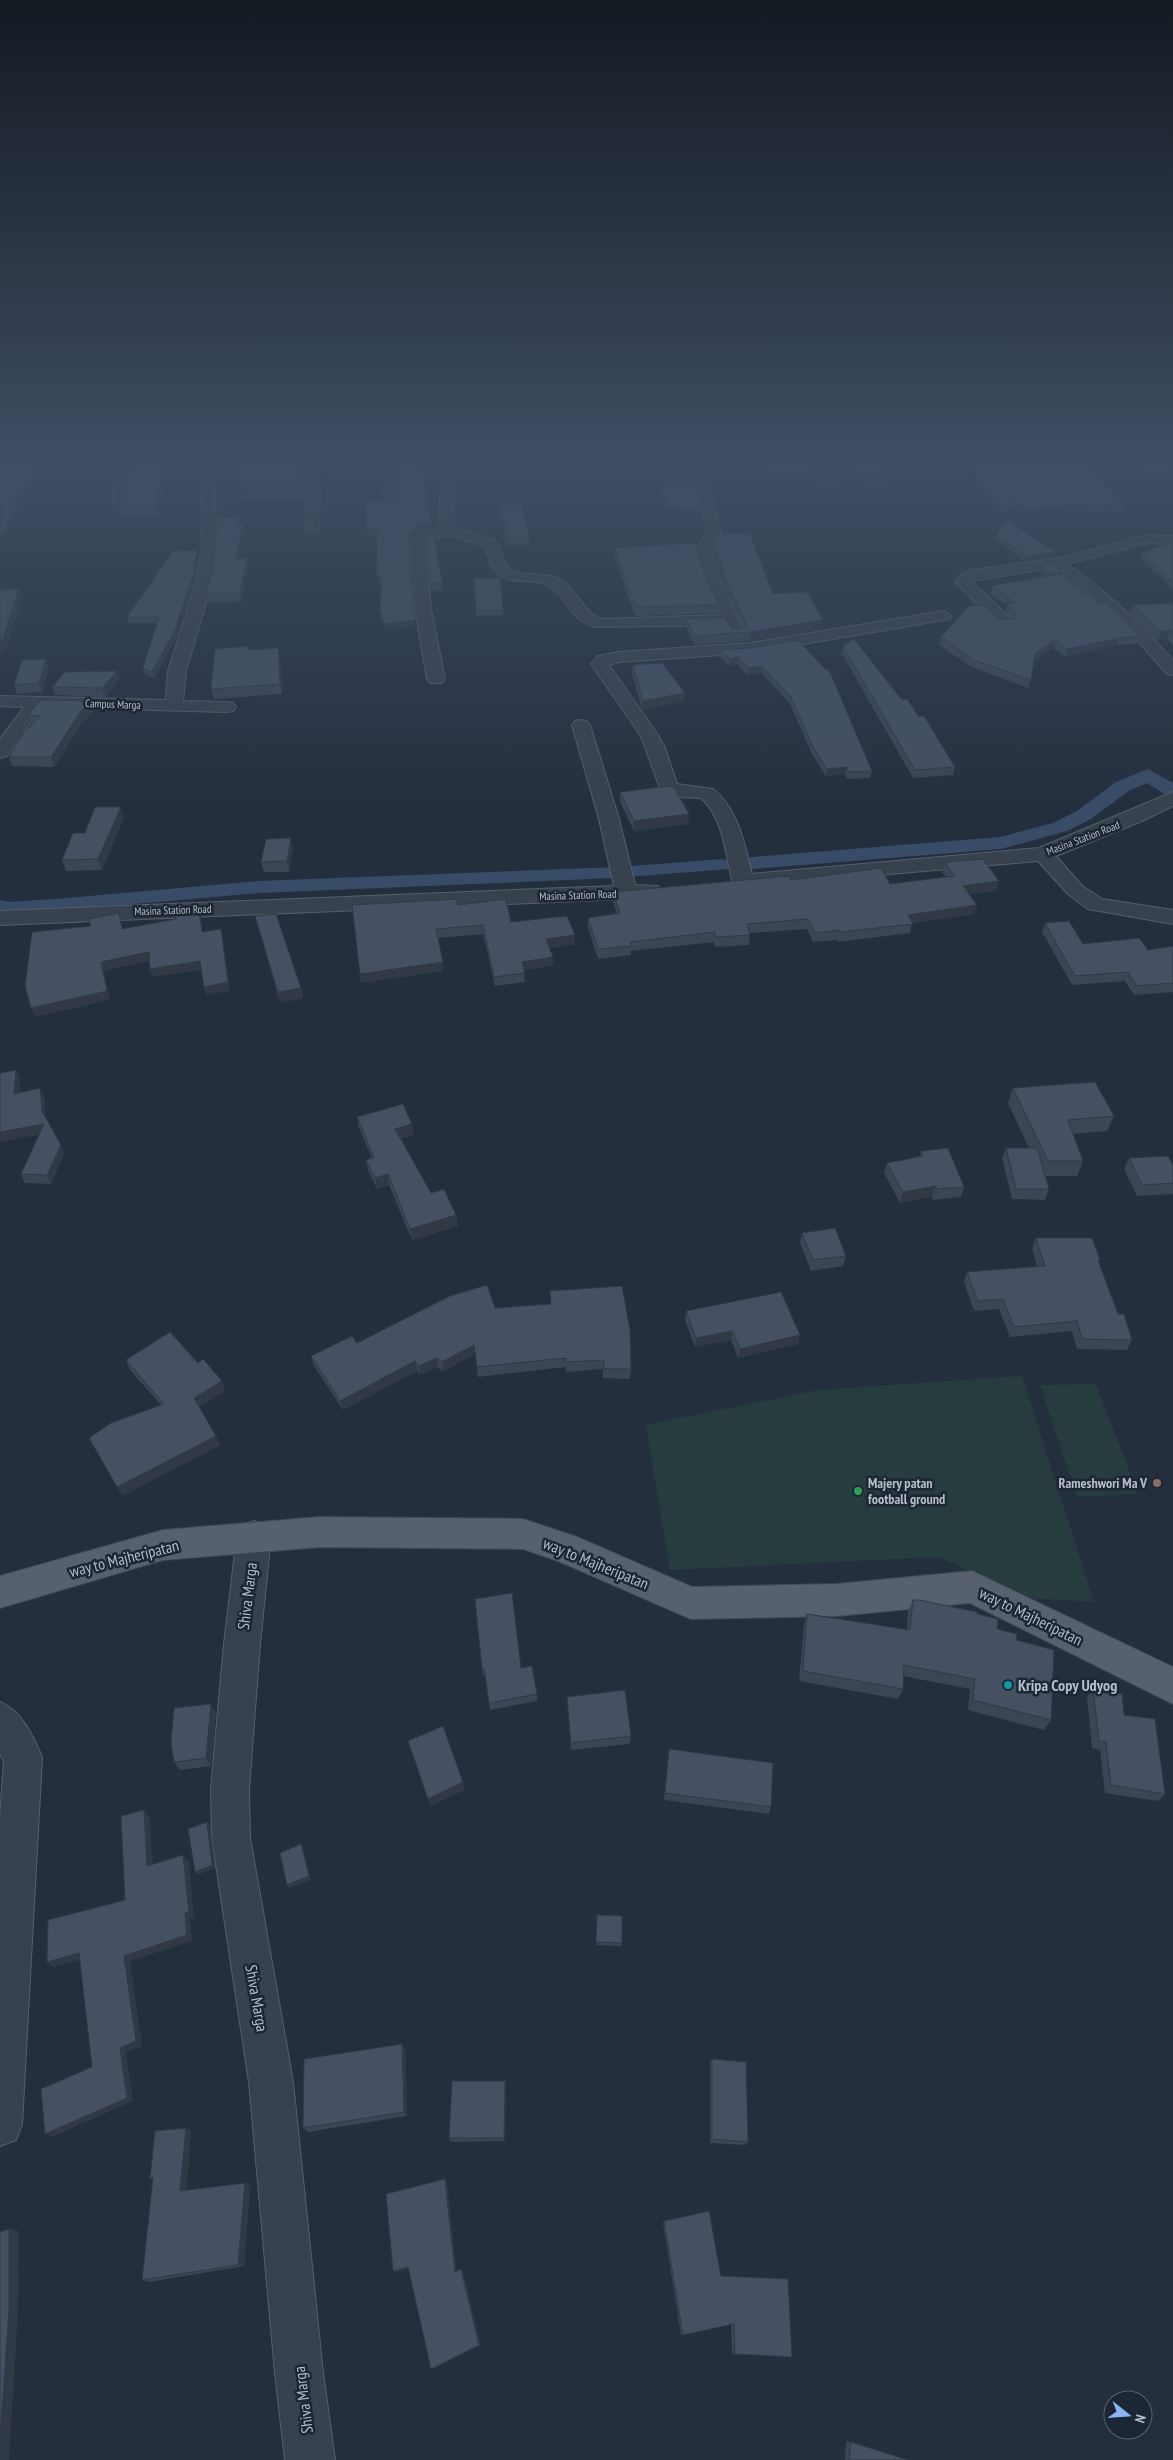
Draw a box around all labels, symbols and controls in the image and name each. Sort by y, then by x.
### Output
street label: Campus Marga [85,696,141,712]
street label: Masina Station Road [1044,818,1122,858]
street label: Masina Station Road [539,887,617,903]
street label: Masina Station Road [134,902,212,918]
place label: Majery patan football ground [868,1474,945,1508]
place label: Rameshwori Ma V [1058,1474,1148,1492]
marker: Rameshwori Ma V [1151,1477,1163,1489]
marker: Majery patan football ground [852,1485,864,1497]
street label: way to Majheripatan [540,1533,652,1593]
street label: way to Majheripatan [67,1535,181,1581]
street label: Shiva Marga [233,1561,261,1631]
street label: way to Majheripatan [976,1582,1086,1650]
place label: Kripa Copy Udyog [1018,1675,1117,1695]
marker: Kripa Copy Udyog [1002,1679,1014,1691]
street label: Shiva Marga [241,1963,273,2033]
street label: Shiva Marga [289,2365,317,2435]
north arrow [1103,2390,1153,2440]
text: N [1131,2413,1150,2425]

